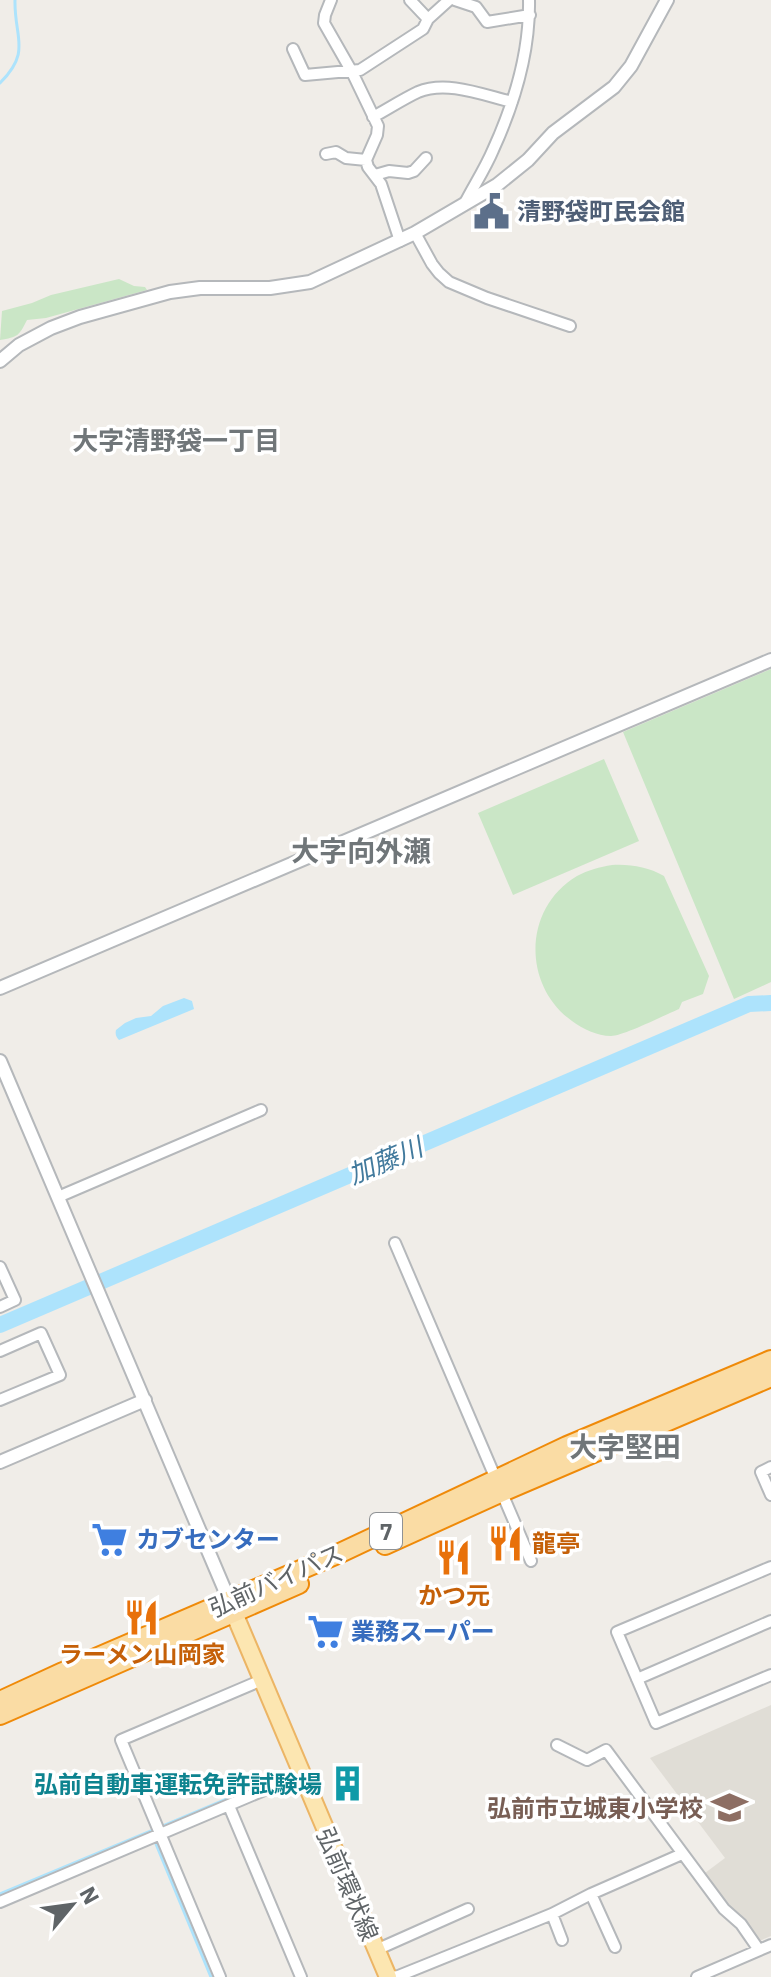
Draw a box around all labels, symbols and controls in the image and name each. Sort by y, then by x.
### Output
public building icon: 清野袋町民会館 [472,192,510,230]
place label: 清野袋町民会館 [517,195,685,227]
district label: 大字清野袋一丁目 [72,423,280,457]
district label: 大字向外瀬 [291,832,431,869]
water label: 加藤川 [342,1128,430,1191]
district label: 大字堅田 [569,1428,681,1465]
road number: 7 [370,1513,402,1549]
supermarket icon: カブセンター [91,1520,129,1558]
place label: カブセンター [136,1523,280,1555]
restaurant icon: 龍亭 [487,1524,525,1562]
place label: 龍亭 [532,1527,580,1559]
street label: 弘前バイパス [204,1536,348,1624]
restaurant icon: かつ元 [435,1539,473,1577]
place label: かつ元 [418,1579,490,1611]
restaurant icon: ラーメン山岡家 [123,1598,161,1636]
supermarket icon: 業務スーパー [306,1612,344,1650]
place label: 業務スーパー [351,1615,495,1647]
place label: ラーメン山岡家 [58,1638,226,1670]
building icon: 弘前自動車運転免許試験場 [329,1765,367,1803]
place label: 弘前自動車運転免許試験場 [34,1768,322,1800]
school or university icon: 弘前市立城東小学校 [710,1789,748,1827]
place label: 弘前市立城東小学校 [487,1792,703,1824]
street label: 弘前環状線 [310,1823,386,1945]
north arrow [32,1865,112,1945]
text: N [73,1881,106,1909]

